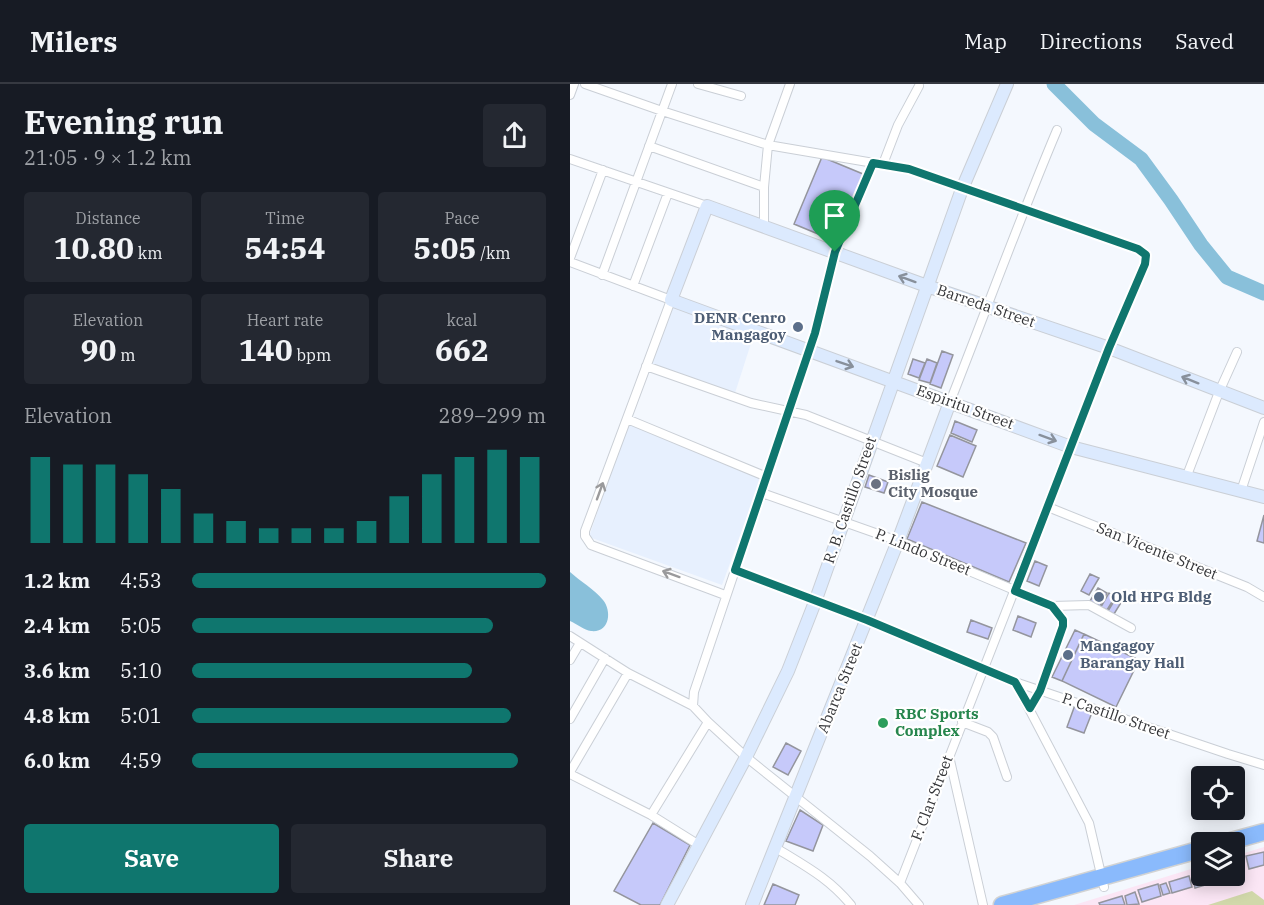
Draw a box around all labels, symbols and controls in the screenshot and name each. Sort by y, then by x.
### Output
text: Milers [30,23,117,60]
text: Map [964,27,1007,55]
text: Directions [1040,27,1142,55]
text: Saved [1175,27,1234,55]
text: Evening run [24,100,224,143]
button: share [483,104,546,167]
text: 21:05 · 9 × 1.2 km [24,144,192,171]
pin [809,190,860,252]
icon: arrive [818,199,851,232]
text: Distance [75,208,141,228]
text: Time [265,208,305,228]
text: Pace [444,208,480,228]
text: 10.80 [54,228,134,267]
text: 54:54 [244,228,326,267]
text: 5:05 [413,228,476,267]
text: km [134,243,162,263]
text: /km [476,243,511,263]
one-way arrow [898,272,917,283]
street label: Barreda Street [935,280,1038,331]
place label: DENR Cenro Mangagoy [694,308,786,344]
text: Elevation [73,310,143,330]
text: Heart rate [247,310,323,330]
text: kcal [447,310,477,330]
marker: DENR Cenro Mangagoy [791,320,805,334]
text: 90 [81,330,117,369]
text: 140 [239,330,293,369]
text: 662 [435,330,489,369]
text: m [117,345,135,365]
text: bpm [293,345,331,365]
one-way arrow [835,359,854,370]
one-way arrow [1181,374,1199,385]
street label: Espiritu Street [914,380,1017,433]
text: Elevation [24,402,112,429]
text: 289–299 m [439,402,546,429]
one-way arrow [1038,433,1056,444]
street label: R. B. Castillo Street [819,434,880,566]
place label: Bislig City Mosque [888,465,978,501]
marker: Bislig City Mosque [869,477,883,491]
one-way arrow [596,483,607,501]
street label: San Vicente Street [1094,518,1220,583]
street label: P. Lindo Street [873,524,974,579]
text: 1.2 km [24,567,90,594]
text: 4:53 [120,567,162,594]
one-way arrow [662,568,680,579]
place label: Old HPG Bldg [1111,587,1212,606]
marker: Old HPG Bldg [1092,590,1106,604]
text: 2.4 km [24,612,90,639]
text: 5:05 [120,612,162,639]
place label: Mangagoy Barangay Hall [1080,636,1185,672]
street label: Abarca Street [813,640,866,736]
marker: Mangagoy Barangay Hall [1061,648,1075,662]
text: 3.6 km [24,657,90,684]
text: 5:10 [120,657,162,684]
street label: P. Castillo Street [1060,688,1173,743]
text: 4.8 km [24,702,90,729]
text: 5:01 [120,702,162,729]
place label: RBC Sports Complex [895,704,979,740]
marker: RBC Sports Complex [876,716,890,730]
text: 6.0 km [24,747,90,774]
text: 4:59 [120,747,162,774]
street label: F. Clar Street [907,752,957,843]
map controls [1191,766,1245,886]
button: locate [1191,766,1245,820]
button: Save [24,824,279,893]
button: Share [291,824,546,893]
button: layers [1191,832,1245,886]

